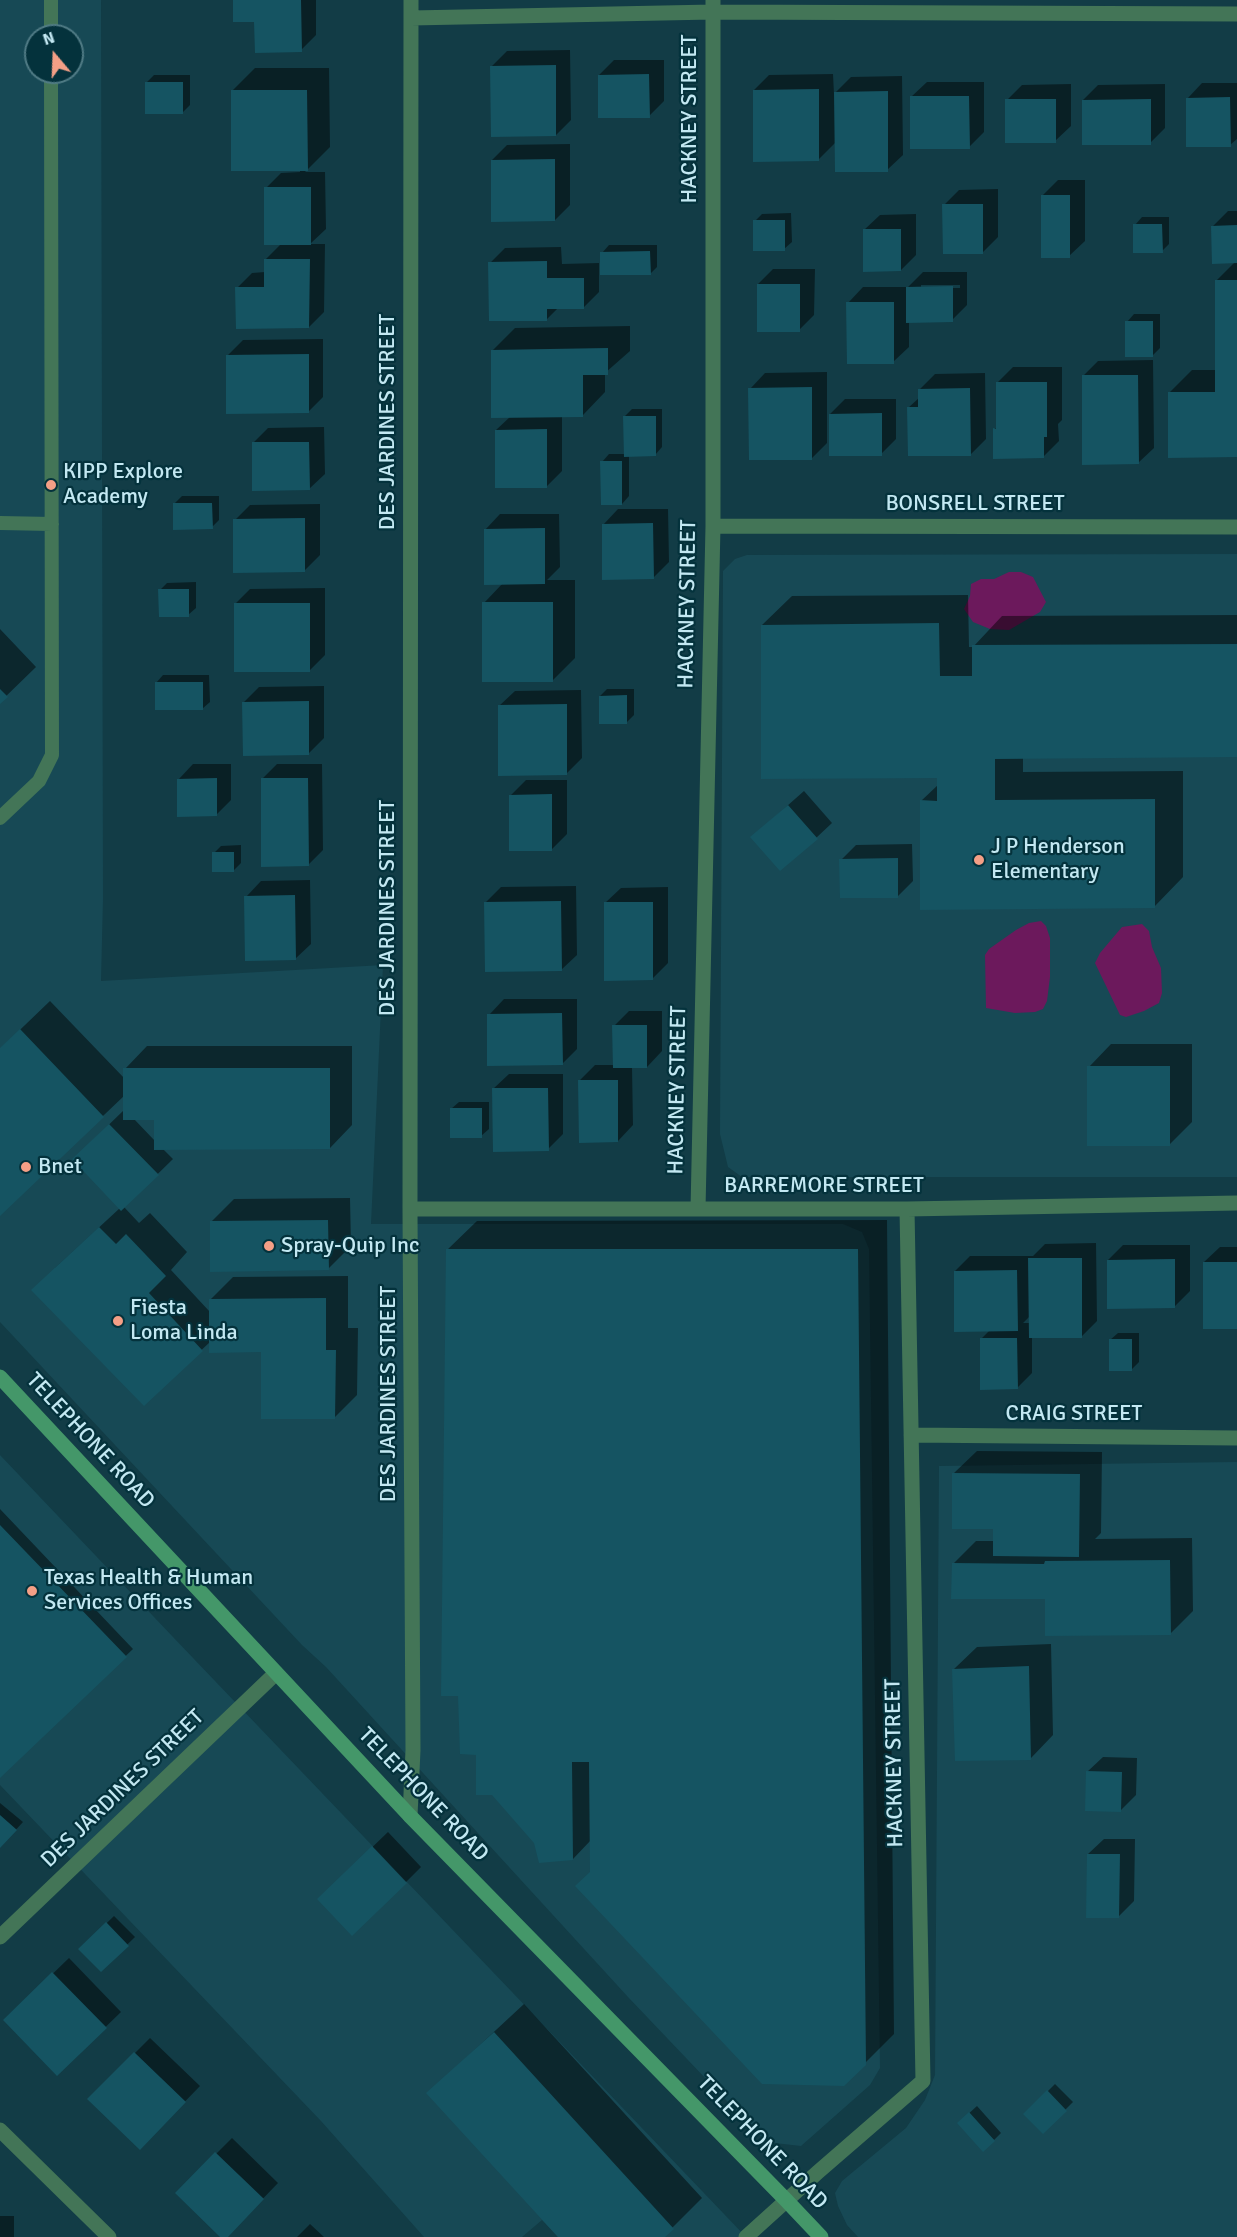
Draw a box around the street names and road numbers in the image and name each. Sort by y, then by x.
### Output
street label: HACKNEY STREET [677,34,703,204]
street label: DES JARDINES STREET [375,314,401,530]
street label: BONSRELL STREET [885,491,1065,517]
street label: HACKNEY STREET [673,519,703,689]
street label: DES JARDINES STREET [375,800,401,1016]
street label: HACKNEY STREET [663,1005,693,1175]
street label: BARREMORE STREET [724,1173,924,1199]
street label: DES JARDINES STREET [376,1286,402,1502]
street label: TELEPHONE ROAD [20,1368,160,1514]
street label: CRAIG STREET [1006,1401,1142,1427]
street label: HACKNEY STREET [880,1678,910,1848]
street label: DES JARDINES STREET [36,1704,210,1874]
street label: TELEPHONE ROAD [352,1723,494,1867]
street label: TELEPHONE ROAD [691,2071,833,2215]

